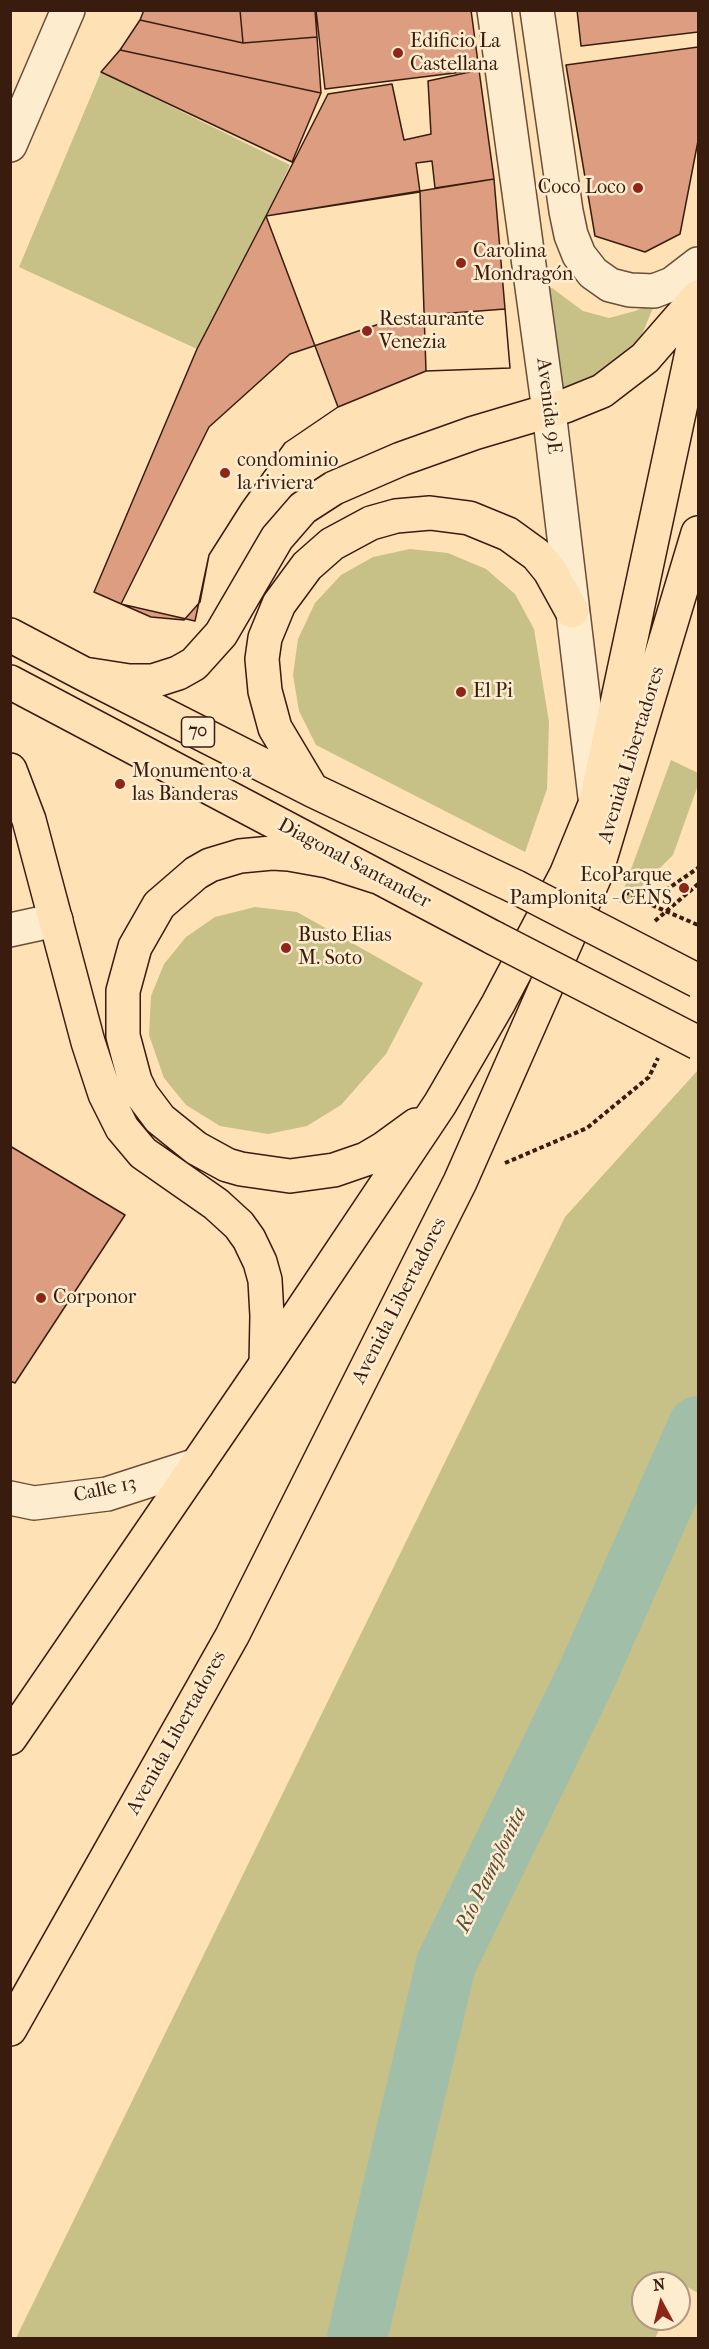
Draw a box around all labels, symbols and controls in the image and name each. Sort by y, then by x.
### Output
place label: Edificio La Castellana [410,30,501,77]
marker: Edificio La Castellana [391,46,405,60]
place label: Coco Loco [538,176,626,200]
marker: Coco Loco [631,181,645,195]
place label: Carolina Mondragón [473,240,573,287]
marker: Carolina Mondragón [454,256,468,270]
place label: Restaurante Venezia [379,308,484,355]
marker: Restaurante Venezia [360,324,374,338]
street label: Avenida 9E [530,357,566,455]
place label: condominio la riviera [237,449,338,496]
marker: condominio la riviera [218,466,232,480]
street label: Avenida Libertadores [594,664,670,846]
place label: El Pi [473,680,513,704]
marker: El Pi [454,685,468,699]
road number: 70 [182,717,214,747]
place label: Monumento a las Banderas [132,760,251,807]
marker: Monumento a las Banderas [113,777,127,791]
street label: Diagonal Santander [273,814,435,914]
place label: EcoParque Pamplonita - CENS [510,864,672,911]
marker: EcoParque Pamplonita - CENS [677,881,691,895]
place label: Busto Elias M. Soto [298,924,392,971]
marker: Busto Elias M. Soto [279,941,293,955]
street label: Avenida Libertadores [348,1214,452,1388]
place label: Corponor [53,1286,136,1310]
marker: Corponor [34,1291,48,1305]
street label: Calle 13 [72,1472,138,1508]
street label: Avenida Libertadores [122,1647,232,1819]
water label: Río Pamplonita [451,1803,533,1937]
north arrow [631,2271,691,2331]
text: N [652,2274,666,2295]

